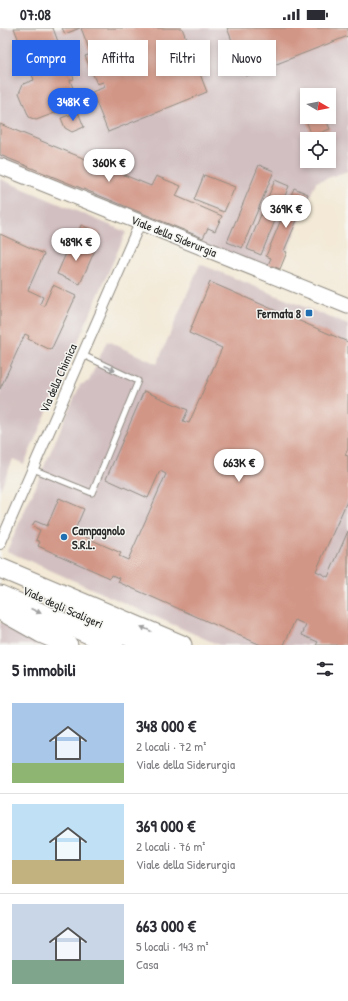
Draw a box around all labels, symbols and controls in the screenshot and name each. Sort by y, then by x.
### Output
text: 07:08 [20,4,51,25]
chip: Compra [12,40,80,76]
chip: Affitta [88,40,148,76]
chip: Filtri [156,40,210,76]
chip: Nuovo [218,40,276,76]
pin: 348K € [40,88,106,122]
north arrow [300,88,336,124]
map controls [300,88,336,168]
text: 348K € [57,92,89,110]
button: locate [300,132,336,168]
pin: 360K € [76,149,142,183]
text: 360K € [93,153,125,171]
pin: 369K € [253,195,319,229]
text: 369K € [270,199,302,217]
street label: Viale della Siderurgia [128,211,220,261]
pin: 489K € [43,228,109,262]
text: 489K € [60,232,92,250]
place label: Fermata 8 [256,305,302,322]
marker: Fermata 8 [304,308,314,318]
street label: Via della Chimica [35,341,81,415]
one-way arrow [105,365,116,371]
pin: 663K € [206,449,272,483]
text: 663K € [223,453,255,471]
place label: Campagnolo S.R.L. [72,522,125,553]
marker: Campagnolo S.R.L. [59,532,69,542]
street label: Viale degli Scaligeri [20,582,106,632]
one-way arrow [30,608,41,614]
one-way arrow [140,626,152,632]
text: 5 immobili [12,658,76,681]
icon: filters [314,658,336,680]
text: 348 000 € [136,714,196,737]
icon: home [44,719,92,767]
text: 2 locali · 72 m² [136,737,206,755]
text: Viale della Siderurgia [136,755,235,773]
text: 369 000 € [136,814,195,837]
icon: home [44,820,92,868]
text: 2 locali · 76 m² [136,837,205,855]
text: Viale della Siderurgia [136,855,235,873]
text: 663 000 € [136,914,196,937]
icon: home [44,920,92,968]
text: 5 locali · 143 m² [136,937,209,955]
text: Casa [136,955,158,973]

